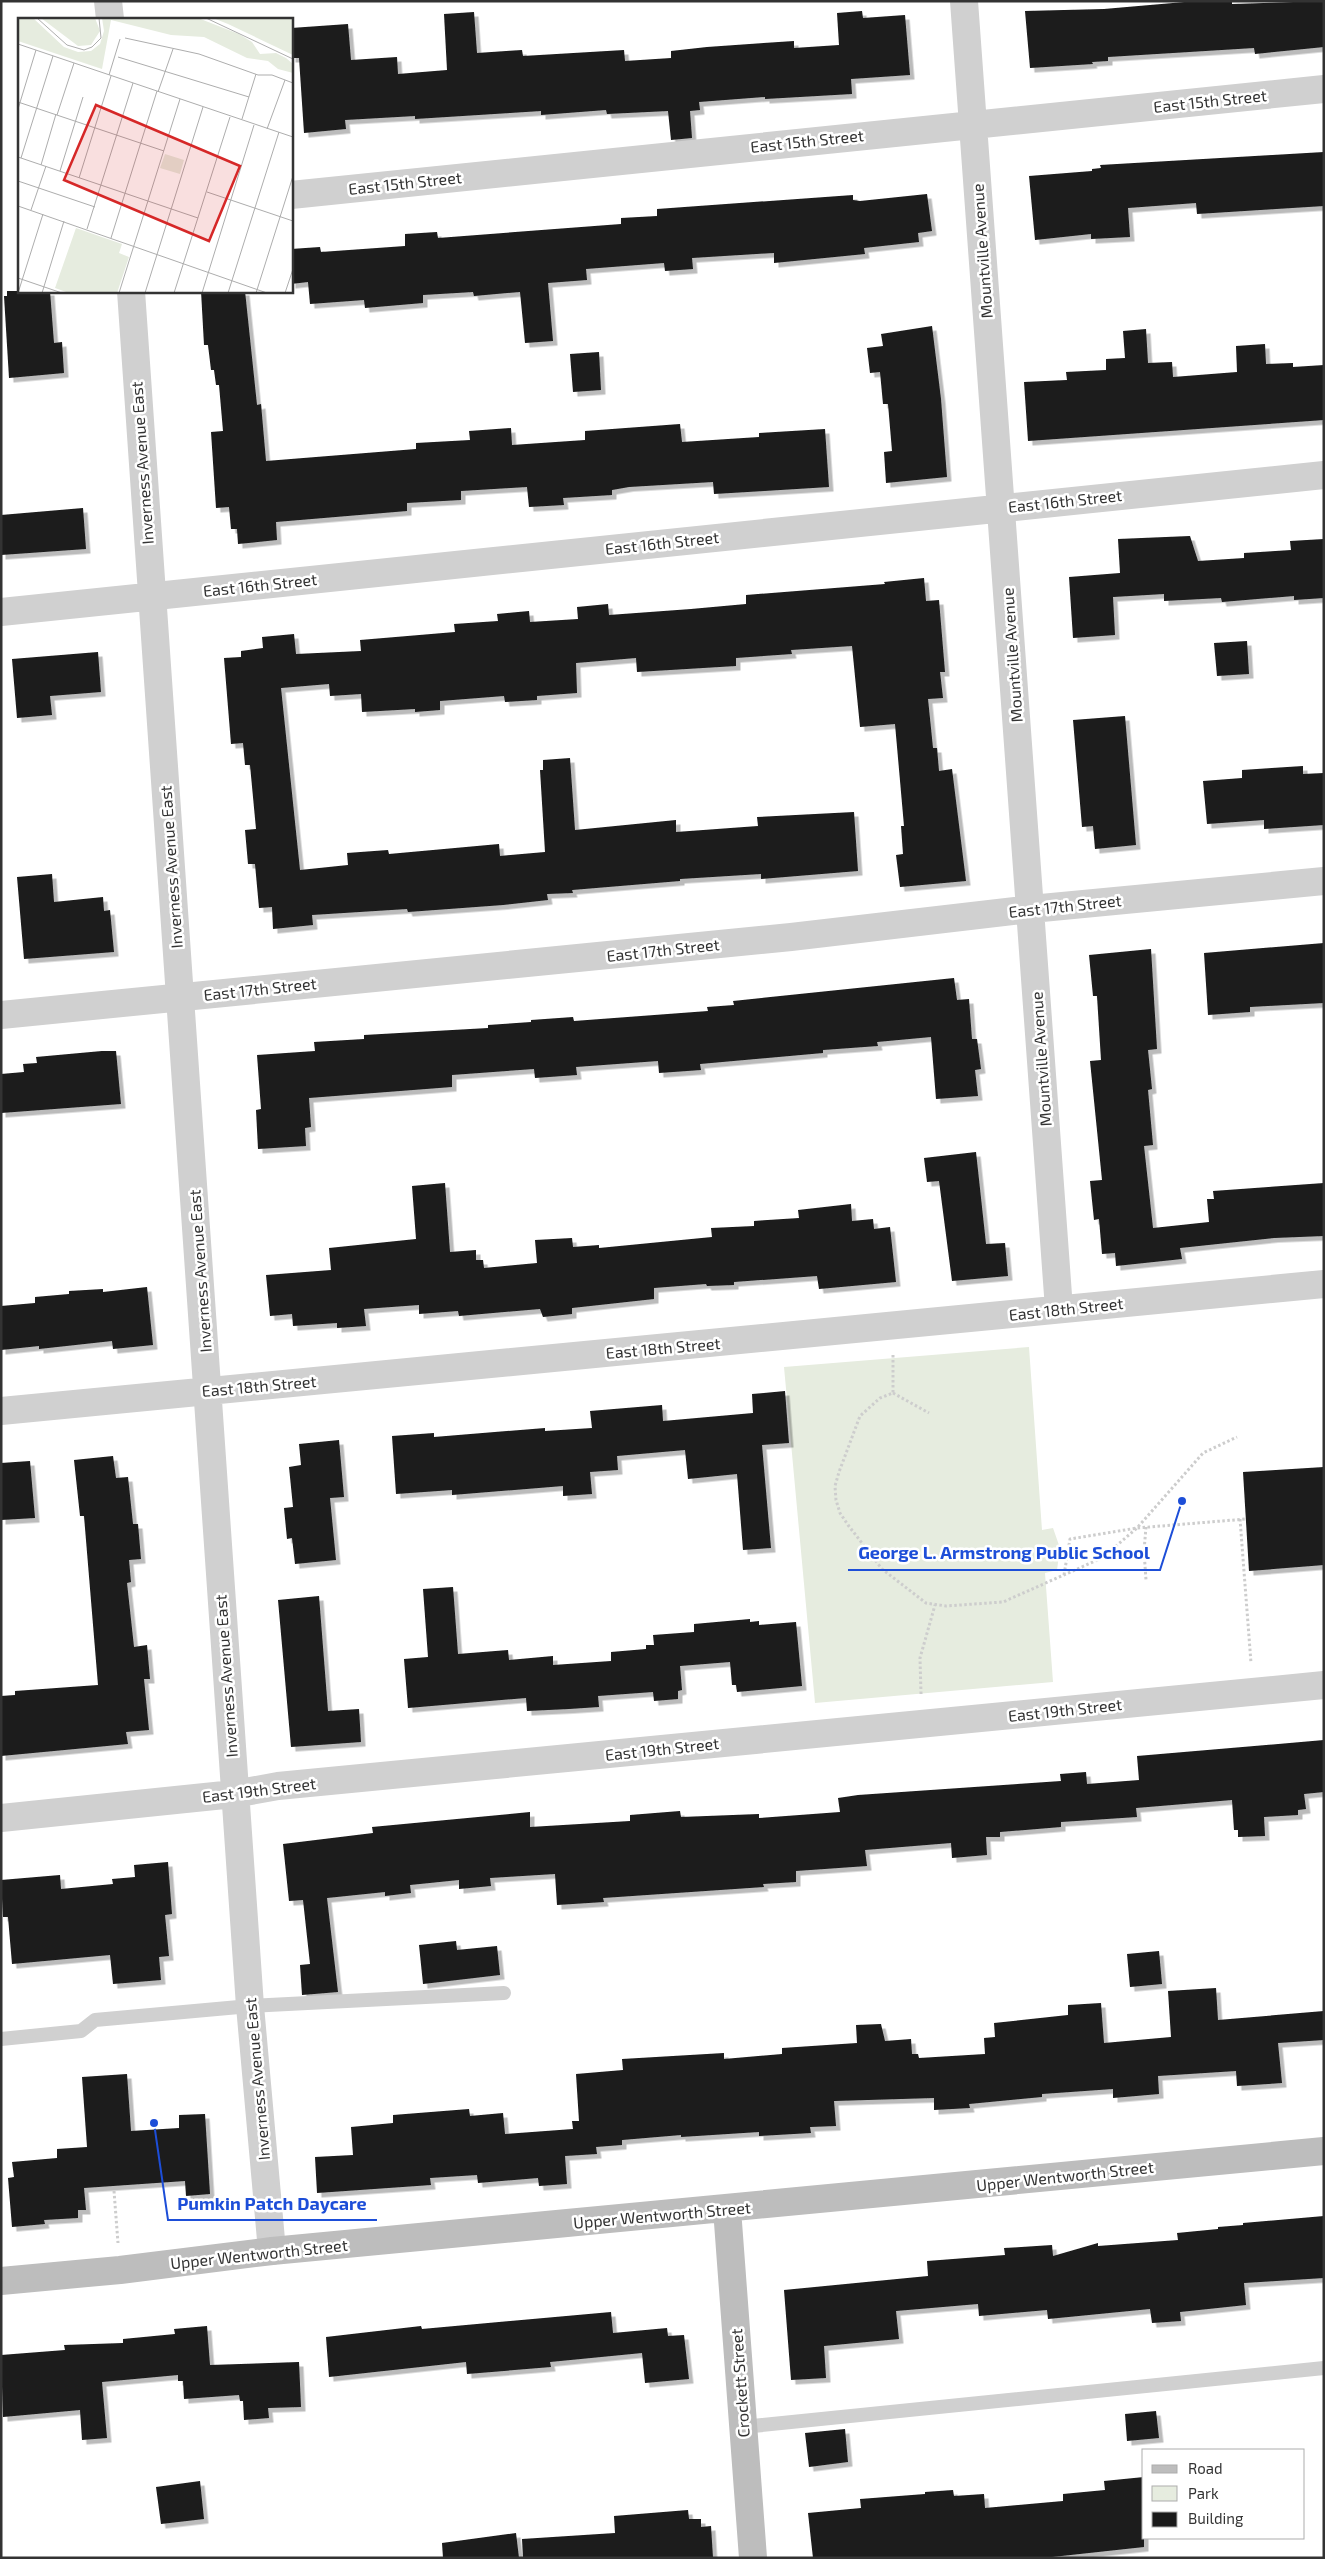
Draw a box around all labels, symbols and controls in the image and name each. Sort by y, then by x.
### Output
inset map [18,18,292,292]
street label: East 15th Street [1152,85,1268,116]
street label: East 15th Street [749,125,865,156]
street label: East 15th Street [347,167,463,198]
street label: Mountville Avenue [967,183,996,319]
street label: Inverness Avenue East [126,381,157,545]
street label: East 16th Street [1007,485,1123,516]
street label: East 16th Street [604,527,720,558]
street label: East 16th Street [202,569,318,600]
street label: Mountville Avenue [997,587,1026,723]
street label: Inverness Avenue East [155,785,186,949]
street label: East 17th Street [1008,890,1122,921]
street label: East 17th Street [606,934,720,965]
street label: East 17th Street [203,973,317,1004]
street label: Mountville Avenue [1026,991,1055,1127]
street label: Inverness Avenue East [184,1189,215,1353]
street label: East 18th Street [1008,1293,1124,1324]
street label: East 18th Street [605,1333,721,1362]
street label: East 18th Street [201,1371,317,1400]
callout: George L. Armstrong Public School [848,1537,1160,1570]
text: George L. Armstrong Public School [858,1541,1150,1563]
street label: Inverness Avenue East [210,1594,241,1758]
street label: East 19th Street [1007,1694,1123,1725]
street label: East 19th Street [604,1733,720,1764]
street label: East 19th Street [201,1773,317,1806]
street label: Inverness Avenue East [240,1997,273,2161]
street label: Upper Wentworth Street [975,2157,1155,2194]
callout: Pumkin Patch Daycare [168,2187,377,2220]
text: Pumkin Patch Daycare [177,2192,367,2214]
street label: Upper Wentworth Street [572,2197,752,2232]
street label: Upper Wentworth Street [169,2235,349,2272]
street label: Crockett Street [726,2328,753,2438]
legend [1142,2449,1305,2539]
text: Road [1188,2459,1223,2477]
text: Park [1188,2484,1219,2502]
text: Building [1188,2509,1244,2527]

